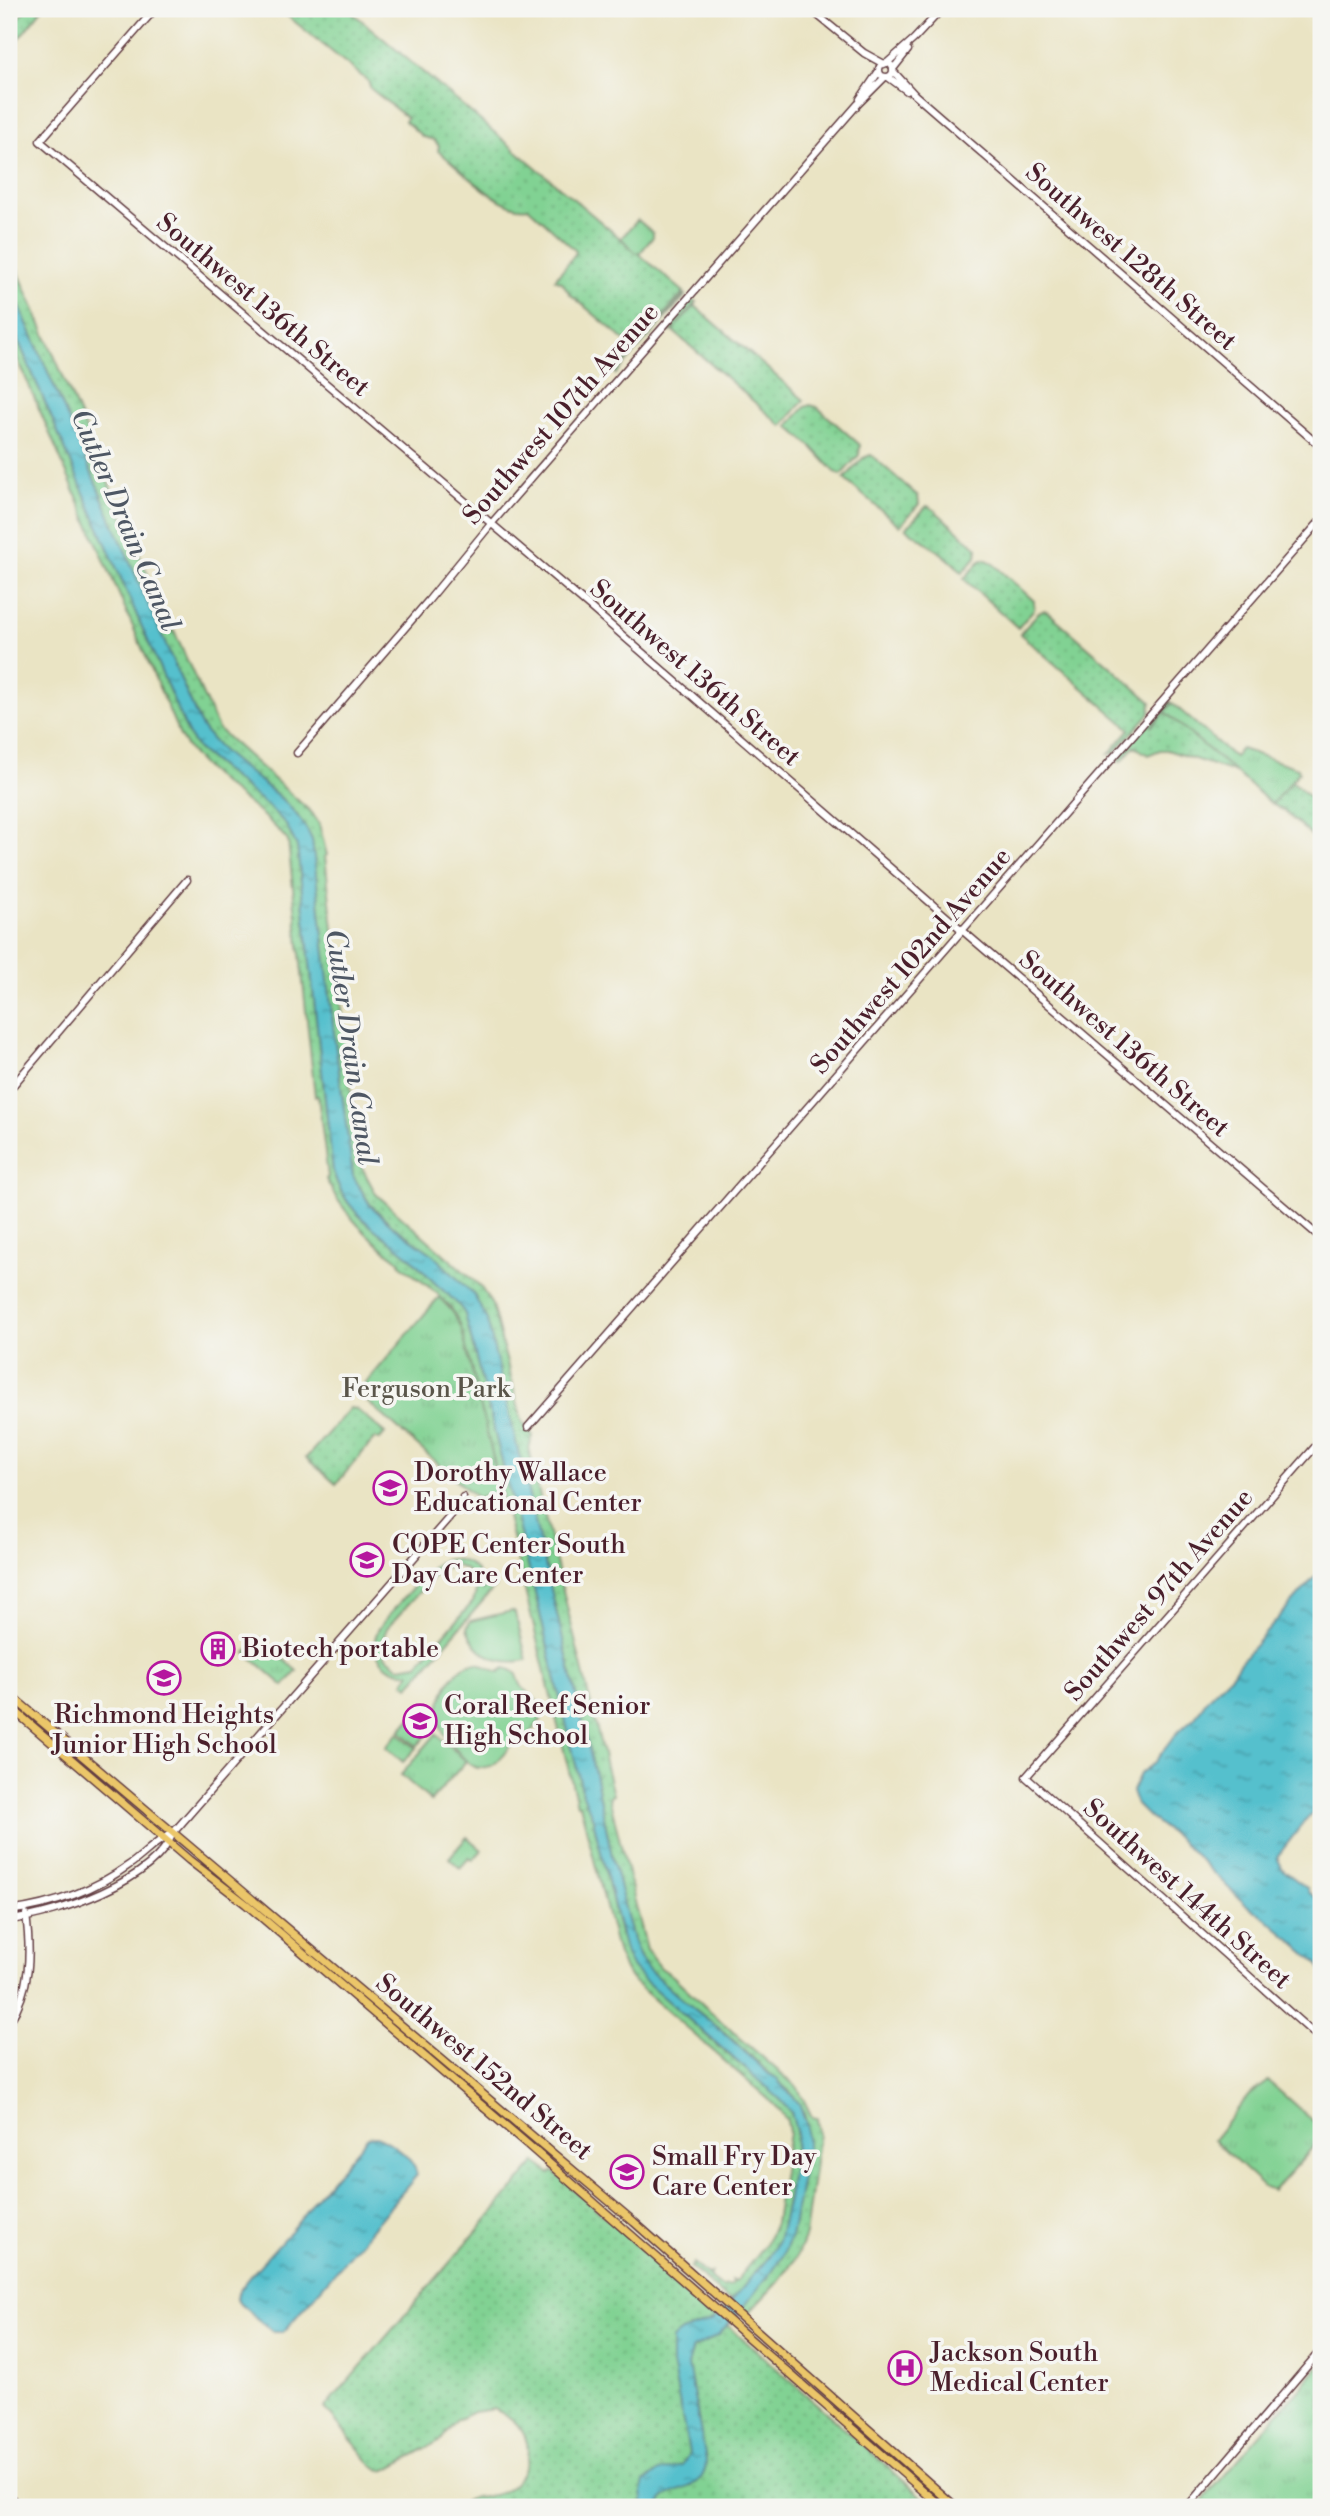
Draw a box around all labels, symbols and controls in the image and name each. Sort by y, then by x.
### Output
street label: Southwest 128th Street [1019,156,1243,358]
street label: Southwest 136th Street [150,206,376,404]
street label: Southwest 107th Avenue [456,297,666,531]
water label: Cutler Drain Canal [62,404,188,636]
street label: Southwest 136th Street [583,573,807,773]
street label: Southwest 102nd Avenue [804,841,1018,1081]
water label: Cutler Drain Canal [317,927,385,1167]
street label: Southwest 136th Street [1012,944,1236,1144]
park label: Ferguson Park [342,1373,512,1405]
place label: Dorothy Wallace Educational Center [414,1457,642,1519]
school or university icon: Dorothy Wallace Educational Center [371,1469,409,1507]
street label: Southwest 97th Avenue [1058,1482,1260,1708]
place label: COPE Center South Day Care Center [392,1529,626,1591]
school or university icon: COPE Center South Day Care Center [348,1541,386,1579]
building icon: Biotech portable [199,1630,237,1668]
place label: Biotech portable [241,1633,439,1665]
school or university icon: Richmond Heights Junior High School [145,1659,183,1697]
place label: Coral Reef Senior High School [444,1690,651,1752]
place label: Richmond Heights Junior High School [50,1699,277,1761]
school or university icon: Coral Reef Senior High School [401,1702,439,1740]
street label: Southwest 144th Street [1076,1792,1298,1996]
street label: Southwest 152nd Street [369,1967,599,2167]
place label: Small Fry Day Care Center [652,2141,817,2203]
school or university icon: Small Fry Day Care Center [608,2153,646,2191]
place label: Jackson South Medical Center [929,2337,1109,2399]
hospital icon: Jackson South Medical Center [886,2349,924,2387]

